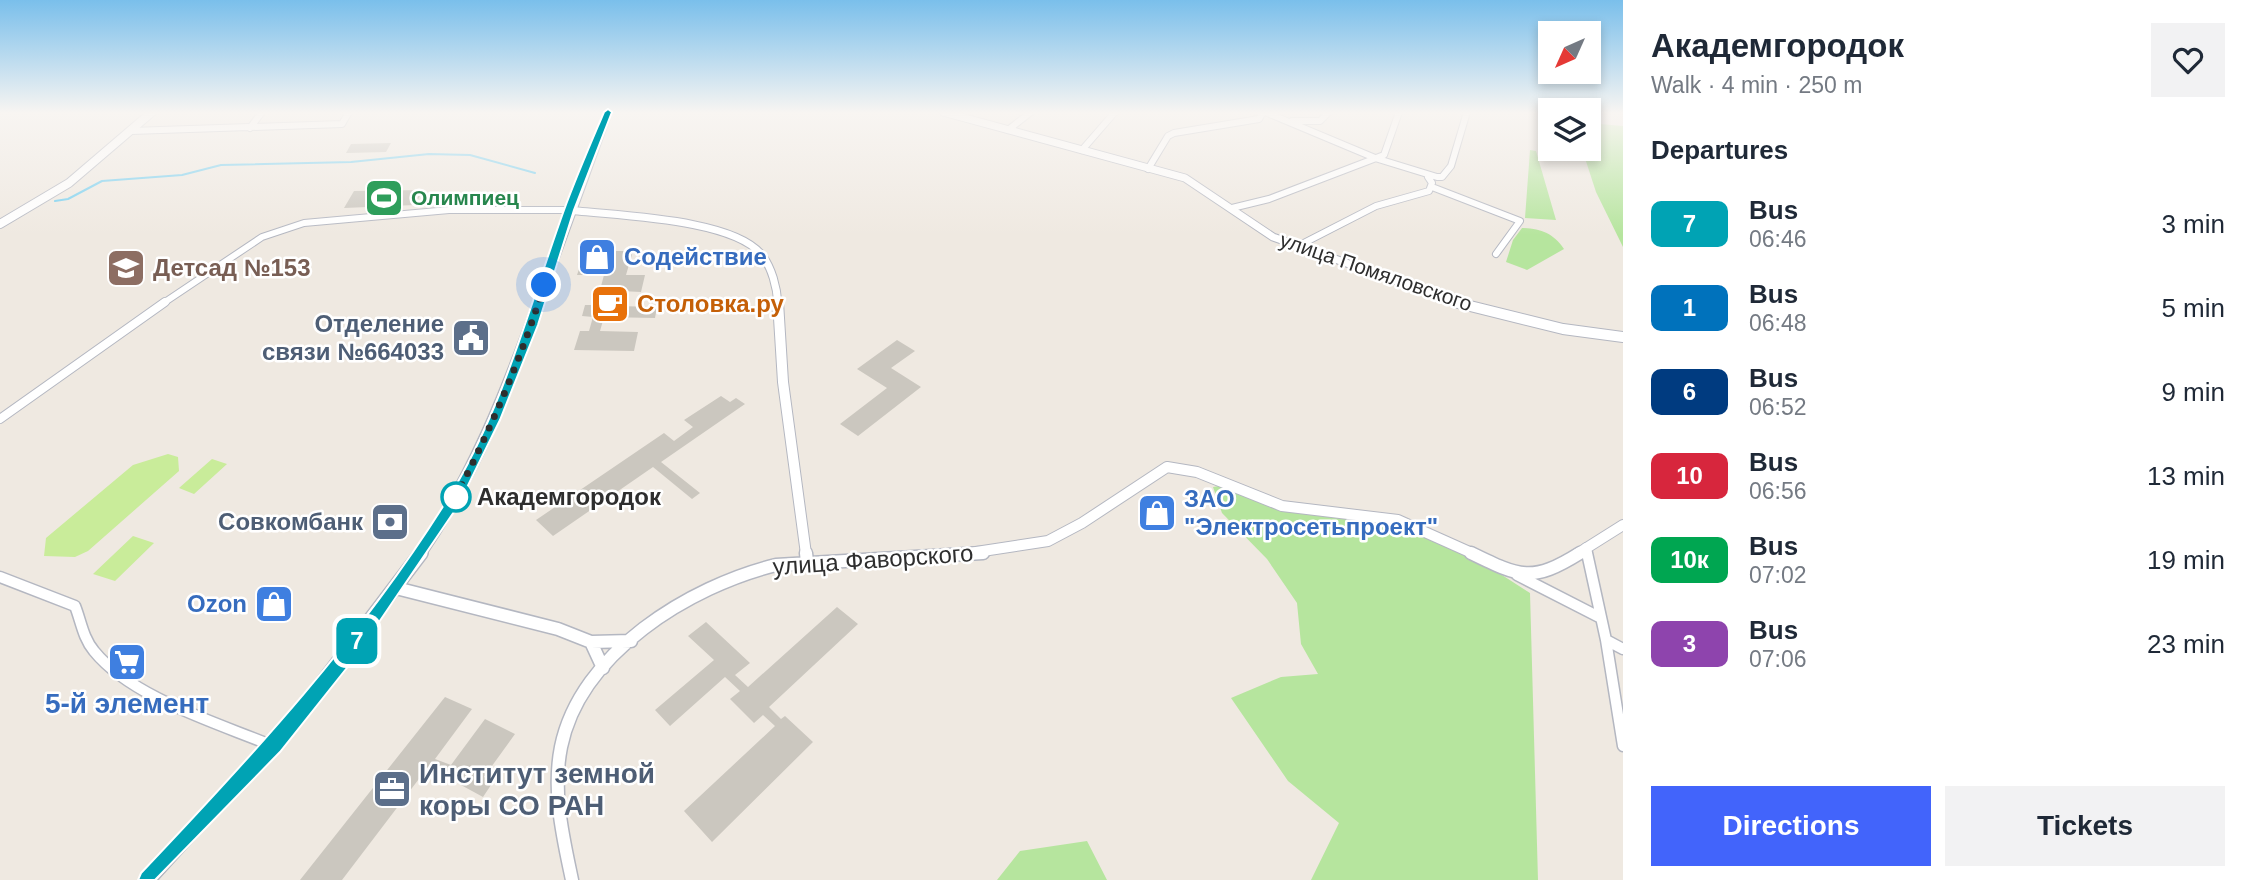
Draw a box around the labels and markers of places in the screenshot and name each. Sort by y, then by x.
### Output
sports icon: Олимпиец [363,177,405,219]
place label: Олимпиец [411,186,519,209]
shop icon: Содействие [576,236,618,278]
place label: Содействие [624,243,767,270]
school or university icon: Детсад №153 [105,247,147,289]
place label: Детсад №153 [153,254,311,281]
cafe icon: Столовка.ру [589,283,631,325]
place label: Столовка.ру [637,290,785,317]
place label: Отделение связи №664033 [262,310,444,365]
public building icon: Отделение связи №664033 [450,317,492,359]
marker: Академгородок [441,482,471,512]
place label: Академгородок [477,483,662,510]
place label: ЗАО "Электросетьпроект" [1184,485,1438,540]
shop icon: ЗАО "Электросетьпроект" [1136,492,1178,534]
bank icon: Совкомбанк [369,501,411,543]
place label: Совкомбанк [218,508,364,535]
shop icon: Ozon [253,583,295,625]
place label: Ozon [187,590,247,617]
supermarket icon: 5-й элемент [106,641,148,683]
place label: 5-й элемент [45,688,209,719]
place label: Институт земной коры СО РАН [419,758,655,821]
office icon: Институт земной коры СО РАН [371,768,413,810]

